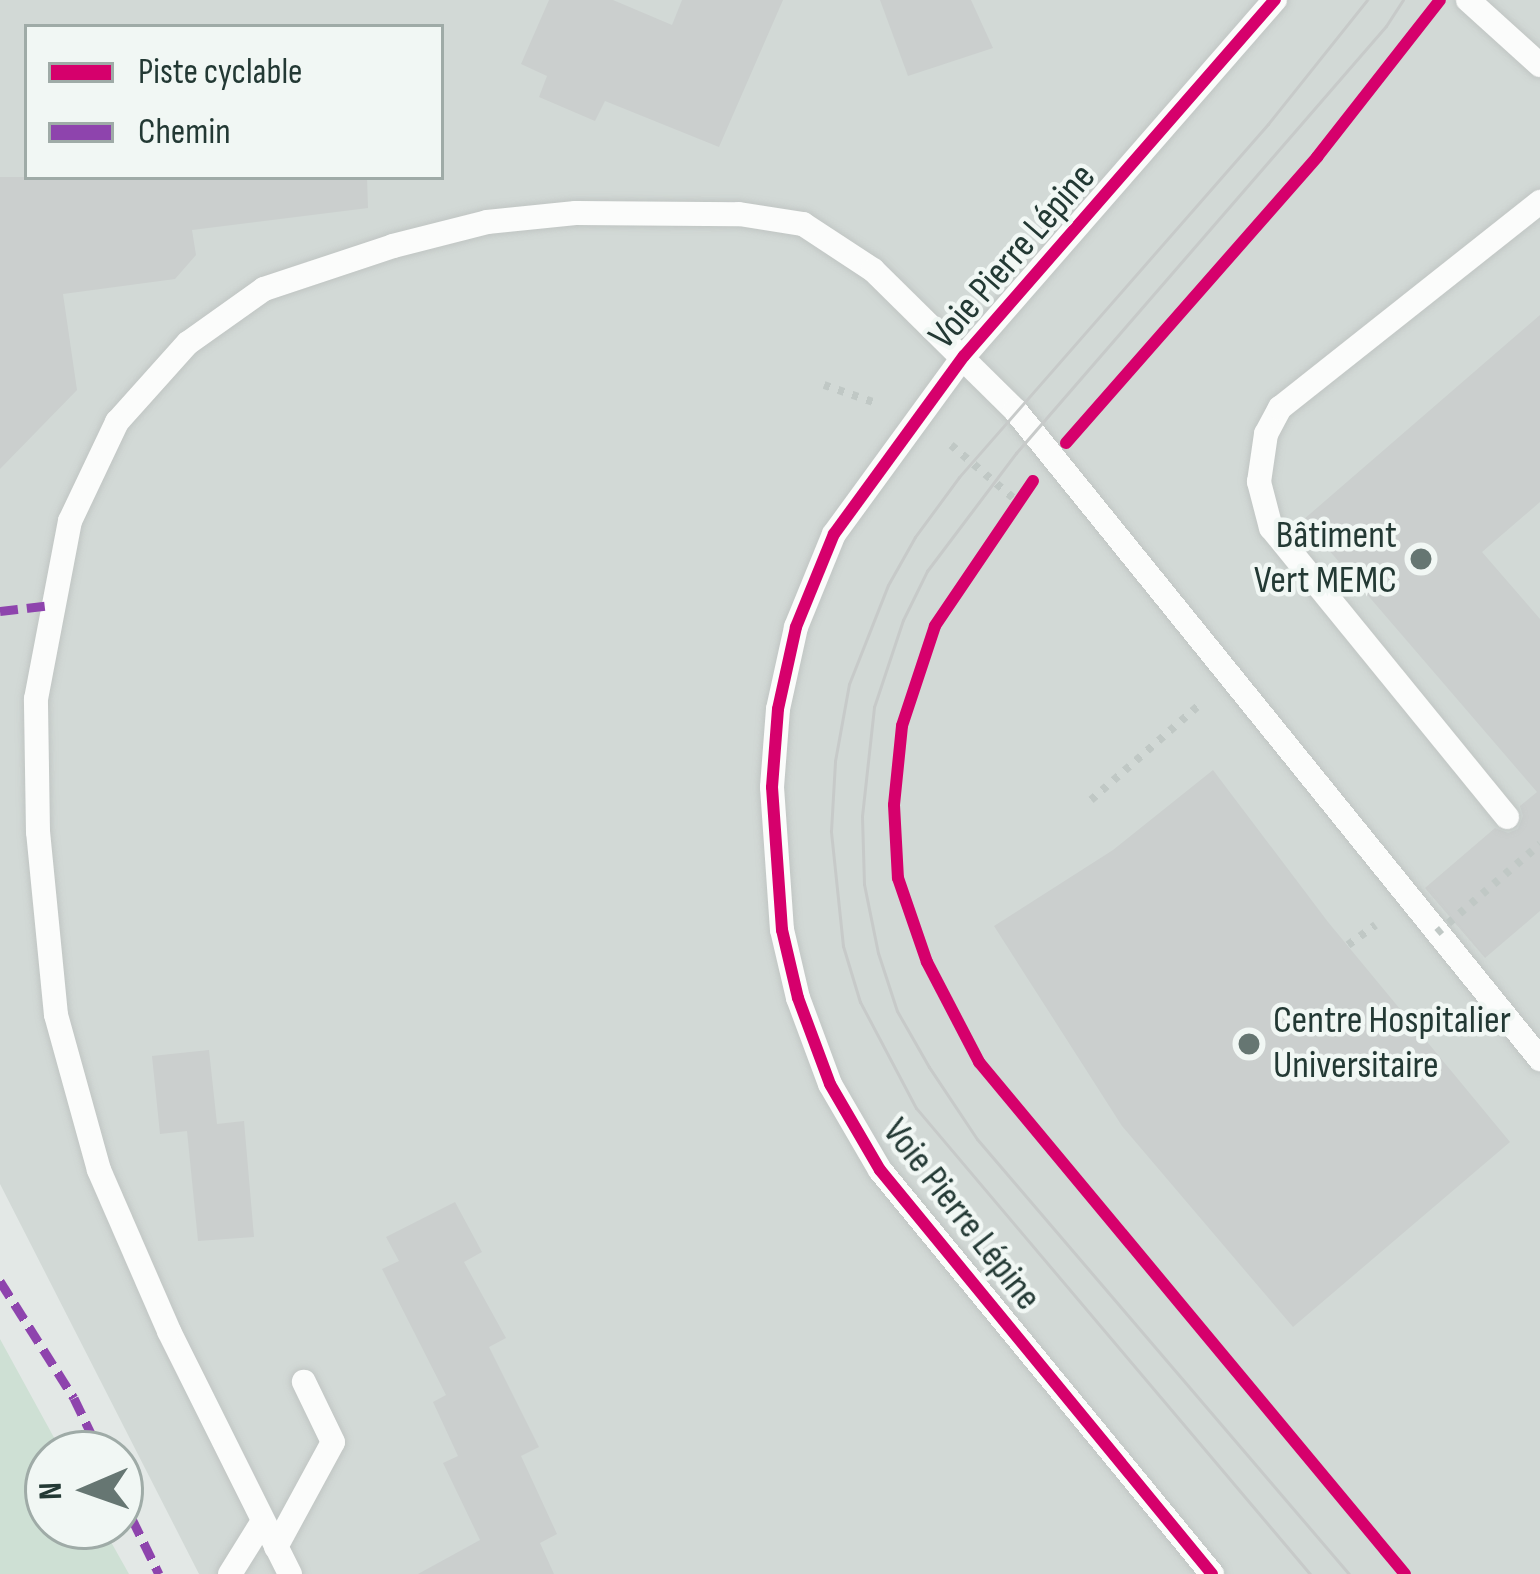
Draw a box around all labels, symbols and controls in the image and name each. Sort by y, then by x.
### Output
legend [24,24,444,180]
text: Piste cyclable [138,51,303,94]
text: Chemin [138,111,231,154]
street label: Voie Pierre Lépine [920,155,1106,359]
place label: Bâtiment Vert MEMC [1254,514,1397,605]
marker: Bâtiment Vert MEMC [1408,546,1434,572]
place label: Centre Hospitalier Universitaire [1273,999,1511,1090]
marker: Centre Hospitalier Universitaire [1236,1031,1262,1057]
street label: Voie Pierre Lépine [872,1110,1050,1320]
north arrow [24,1430,144,1550]
text: N [31,1482,71,1501]

